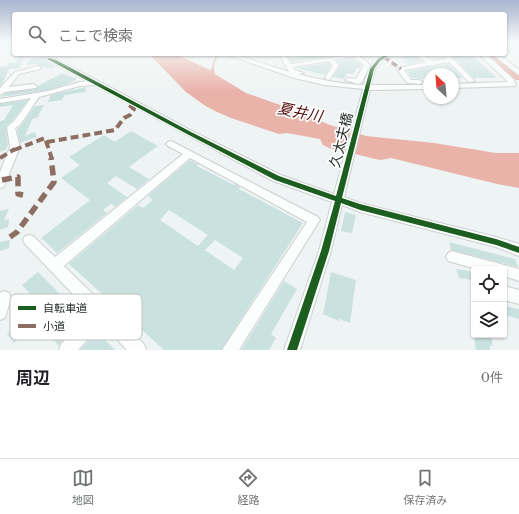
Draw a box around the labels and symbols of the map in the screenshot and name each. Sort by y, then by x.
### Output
north arrow [423,68,459,104]
water label: 夏井川 [276,98,326,126]
street label: 久太夫橋 [325,111,357,169]
legend [10,294,142,340]
text: 自転車道 [43,301,87,315]
text: 小道 [43,319,65,333]

